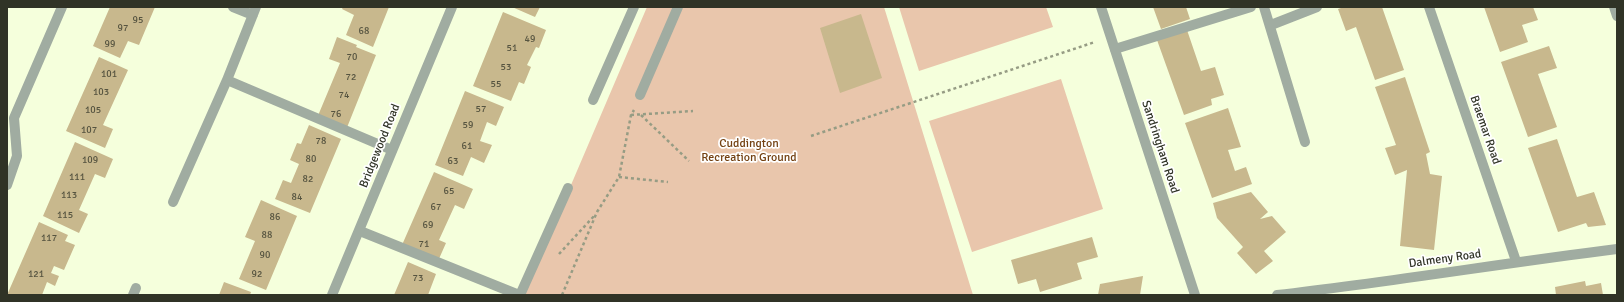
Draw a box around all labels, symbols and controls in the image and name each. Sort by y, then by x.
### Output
house number: 95 [133,14,143,26]
house number: 97 [118,22,128,34]
house number: 68 [359,25,369,37]
house number: 49 [525,33,535,45]
house number: 99 [105,38,115,50]
house number: 51 [507,42,517,54]
house number: 70 [347,51,357,63]
house number: 53 [501,61,511,73]
house number: 101 [101,68,117,80]
house number: 72 [346,71,356,83]
house number: 55 [491,78,501,90]
house number: 103 [93,86,109,98]
house number: 74 [339,89,349,101]
street label: Braemar Road [1466,94,1504,166]
street label: Sandringham Road [1138,99,1182,195]
street label: Bridgewood Road [357,102,403,190]
house number: 57 [476,103,486,115]
house number: 105 [85,104,101,116]
house number: 76 [331,108,341,120]
house number: 59 [463,119,473,131]
house number: 107 [81,124,97,136]
house number: 78 [316,135,326,147]
park label: Cuddington Recreation Ground [701,137,797,165]
house number: 61 [462,140,472,152]
house number: 80 [306,153,316,165]
house number: 109 [82,154,98,166]
house number: 63 [448,155,458,167]
house number: 111 [69,171,85,183]
house number: 82 [303,173,313,185]
house number: 65 [444,185,454,197]
house number: 113 [61,189,77,201]
house number: 84 [292,191,302,203]
house number: 67 [431,201,441,213]
house number: 115 [57,209,73,221]
house number: 86 [270,211,280,223]
house number: 69 [423,219,433,231]
house number: 88 [262,229,272,241]
house number: 117 [41,232,57,244]
house number: 71 [419,238,429,250]
street label: Dalmeny Road [1408,247,1482,271]
house number: 90 [260,249,270,261]
house number: 121 [28,268,44,280]
house number: 92 [252,268,262,280]
house number: 73 [413,272,423,284]

